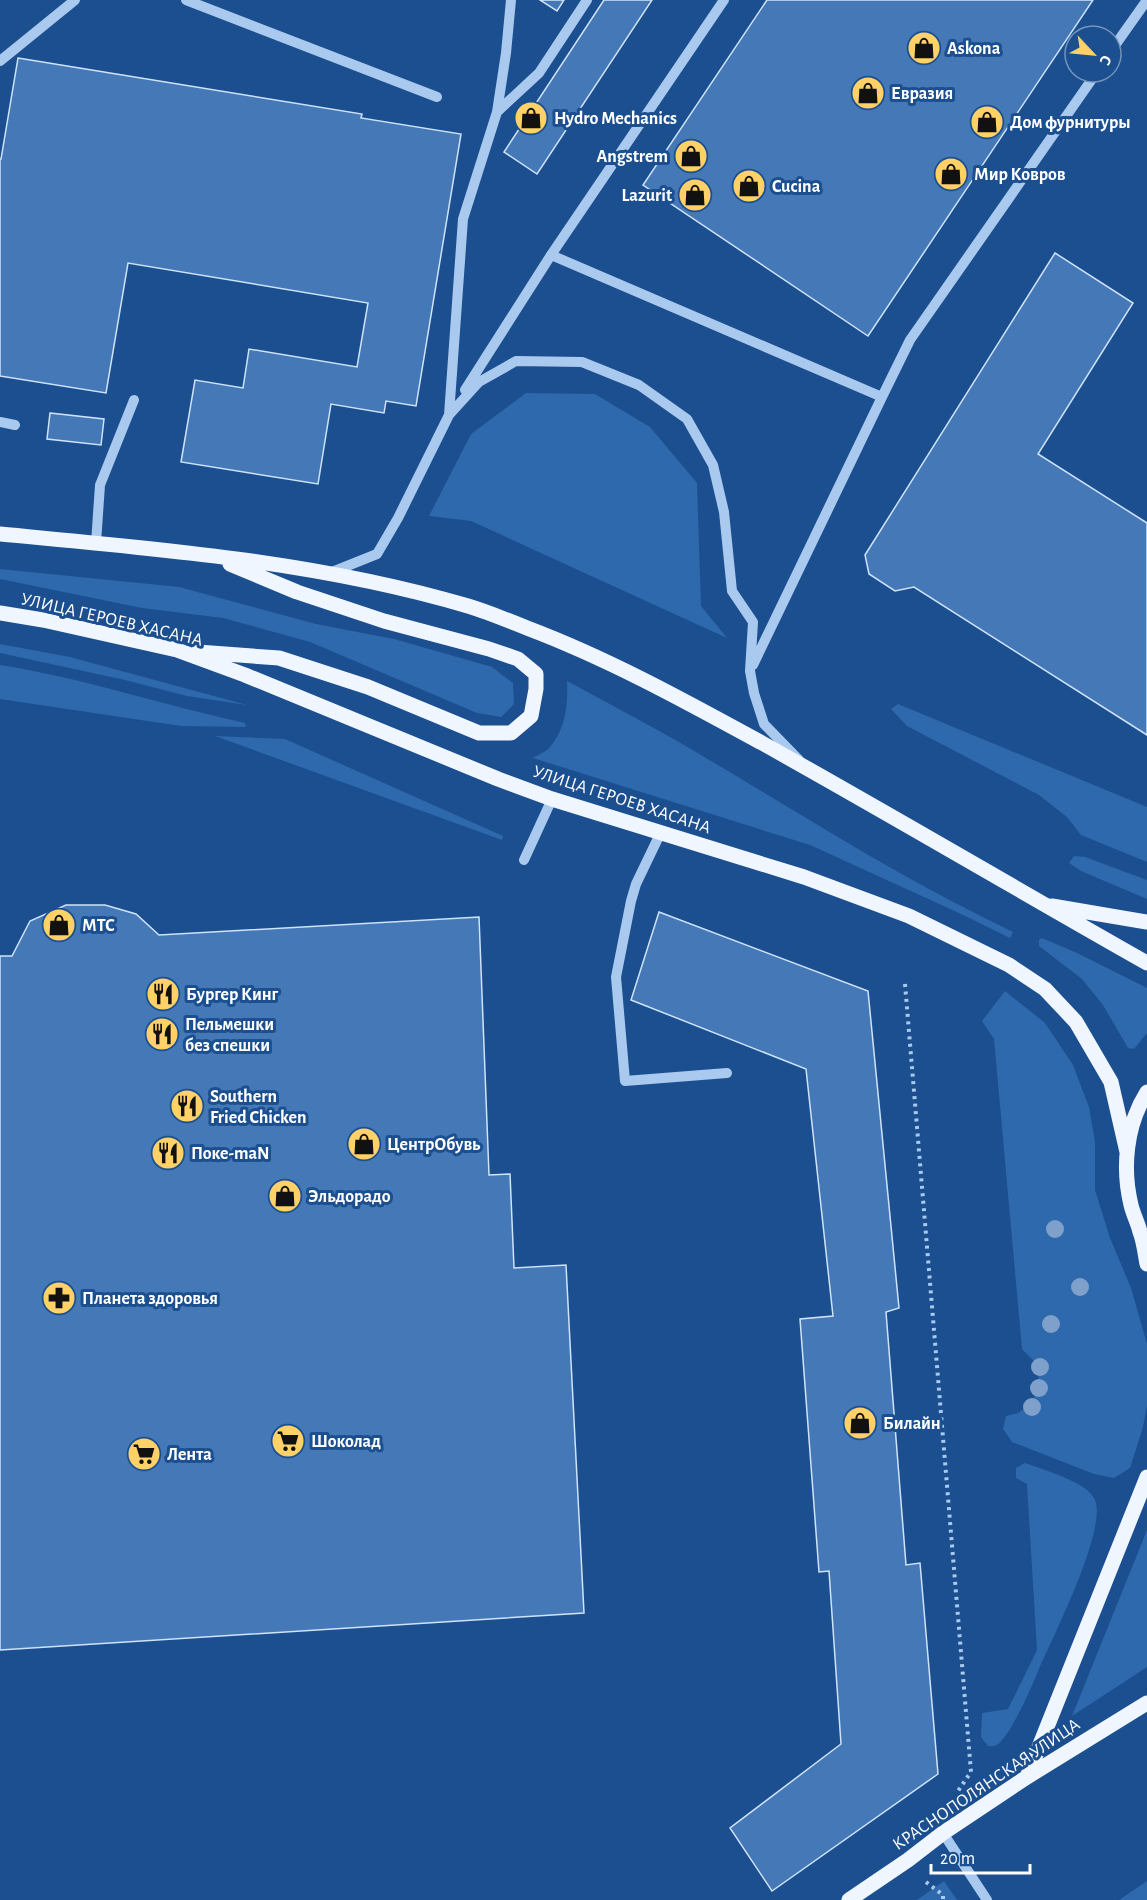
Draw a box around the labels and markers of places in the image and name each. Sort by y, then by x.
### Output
shop icon: Askona [906,30,942,66]
place label: Askona [947,40,1001,58]
shop icon: Евразия [850,75,886,111]
place label: Евразия [891,85,953,103]
shop icon: Hydro Mechanics [513,100,549,136]
shop icon: Дом фурнитуры [969,104,1005,140]
place label: Hydro Mechanics [554,110,677,128]
place label: Дом фурнитуры [1010,114,1131,132]
shop icon: Angstrem [673,138,709,174]
place label: Angstrem [597,148,668,166]
shop icon: Мир Ковров [933,156,969,192]
place label: Мир Ковров [974,166,1066,184]
shop icon: Cucina [731,168,767,204]
shop icon: Lazurit [677,177,713,213]
place label: Cucina [772,178,821,196]
place label: Lazurit [622,187,672,205]
shop icon: МТС [41,907,77,943]
place label: МТС [82,917,115,935]
restaurant icon: Бургер Кинг [145,976,181,1012]
place label: Бургер Кинг [186,986,278,1004]
restaurant icon: Пельмешки без спешки [144,1016,180,1052]
place label: Пельмешки без спешки [185,1016,274,1055]
restaurant icon: Southern Fried Chicken [169,1088,205,1124]
place label: Southern Fried Chicken [210,1088,307,1127]
shop icon: ЦентрОбувь [346,1126,382,1162]
restaurant icon: Поке-maN [150,1135,186,1171]
place label: ЦентрОбувь [387,1136,481,1154]
place label: Поке-maN [191,1145,270,1163]
shop icon: Эльдорадо [267,1178,303,1214]
place label: Эльдорадо [308,1188,391,1206]
pharmacy icon: Планета здоровья [41,1280,77,1316]
place label: Планета здоровья [82,1290,218,1308]
shop icon: Билайн [842,1405,878,1441]
place label: Билайн [883,1415,941,1433]
supermarket icon: Шоколад [270,1423,306,1459]
place label: Шоколад [311,1433,381,1451]
supermarket icon: Лента [126,1436,162,1472]
place label: Лента [167,1446,212,1464]

